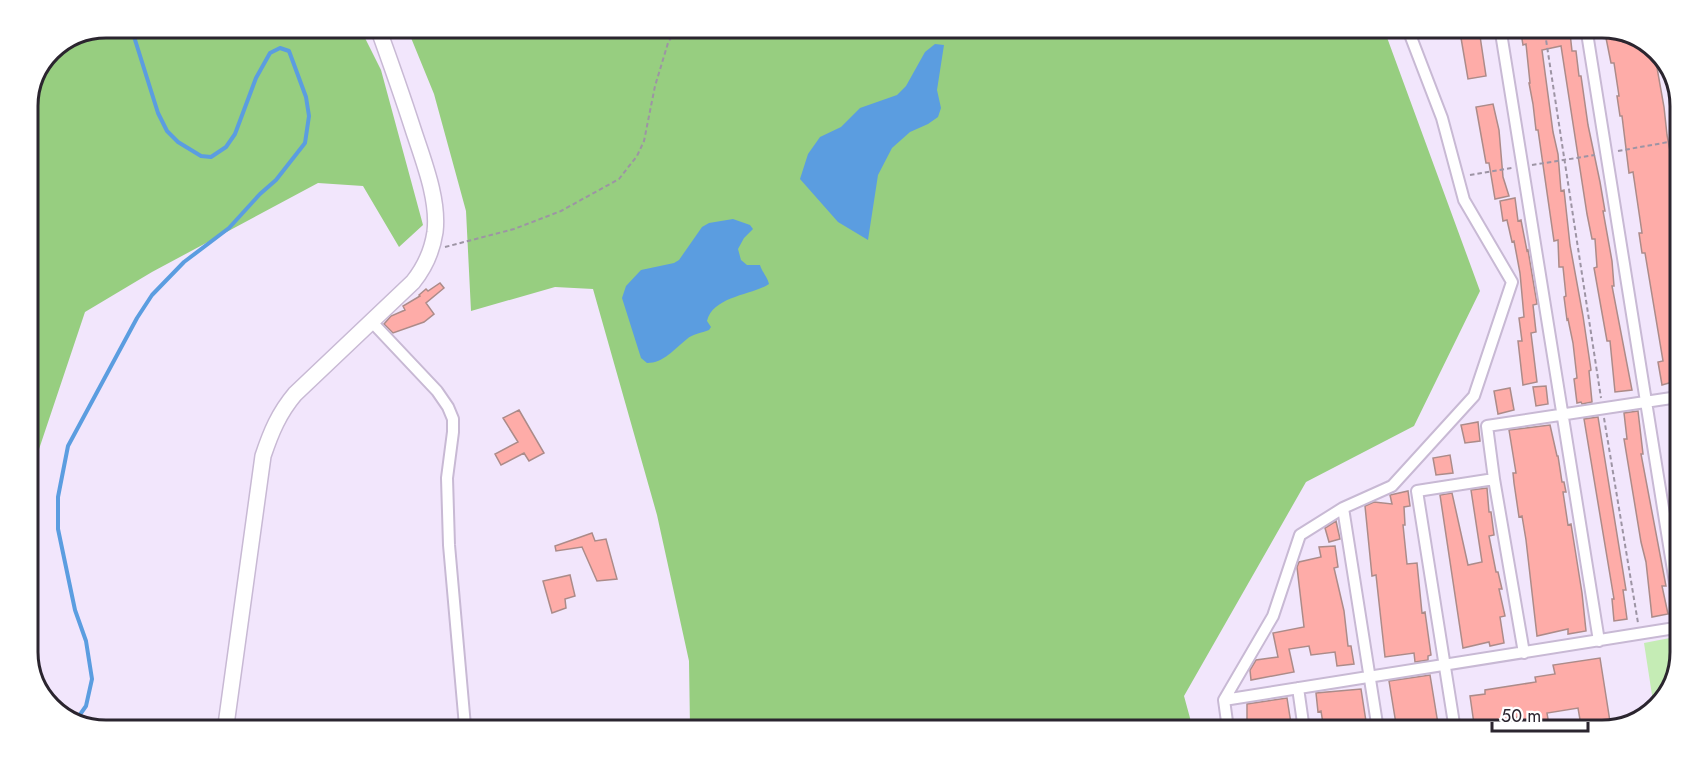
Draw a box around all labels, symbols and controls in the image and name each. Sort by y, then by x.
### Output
scale bar [1492,695,1588,733]
text: 50 m [1501,703,1541,729]

